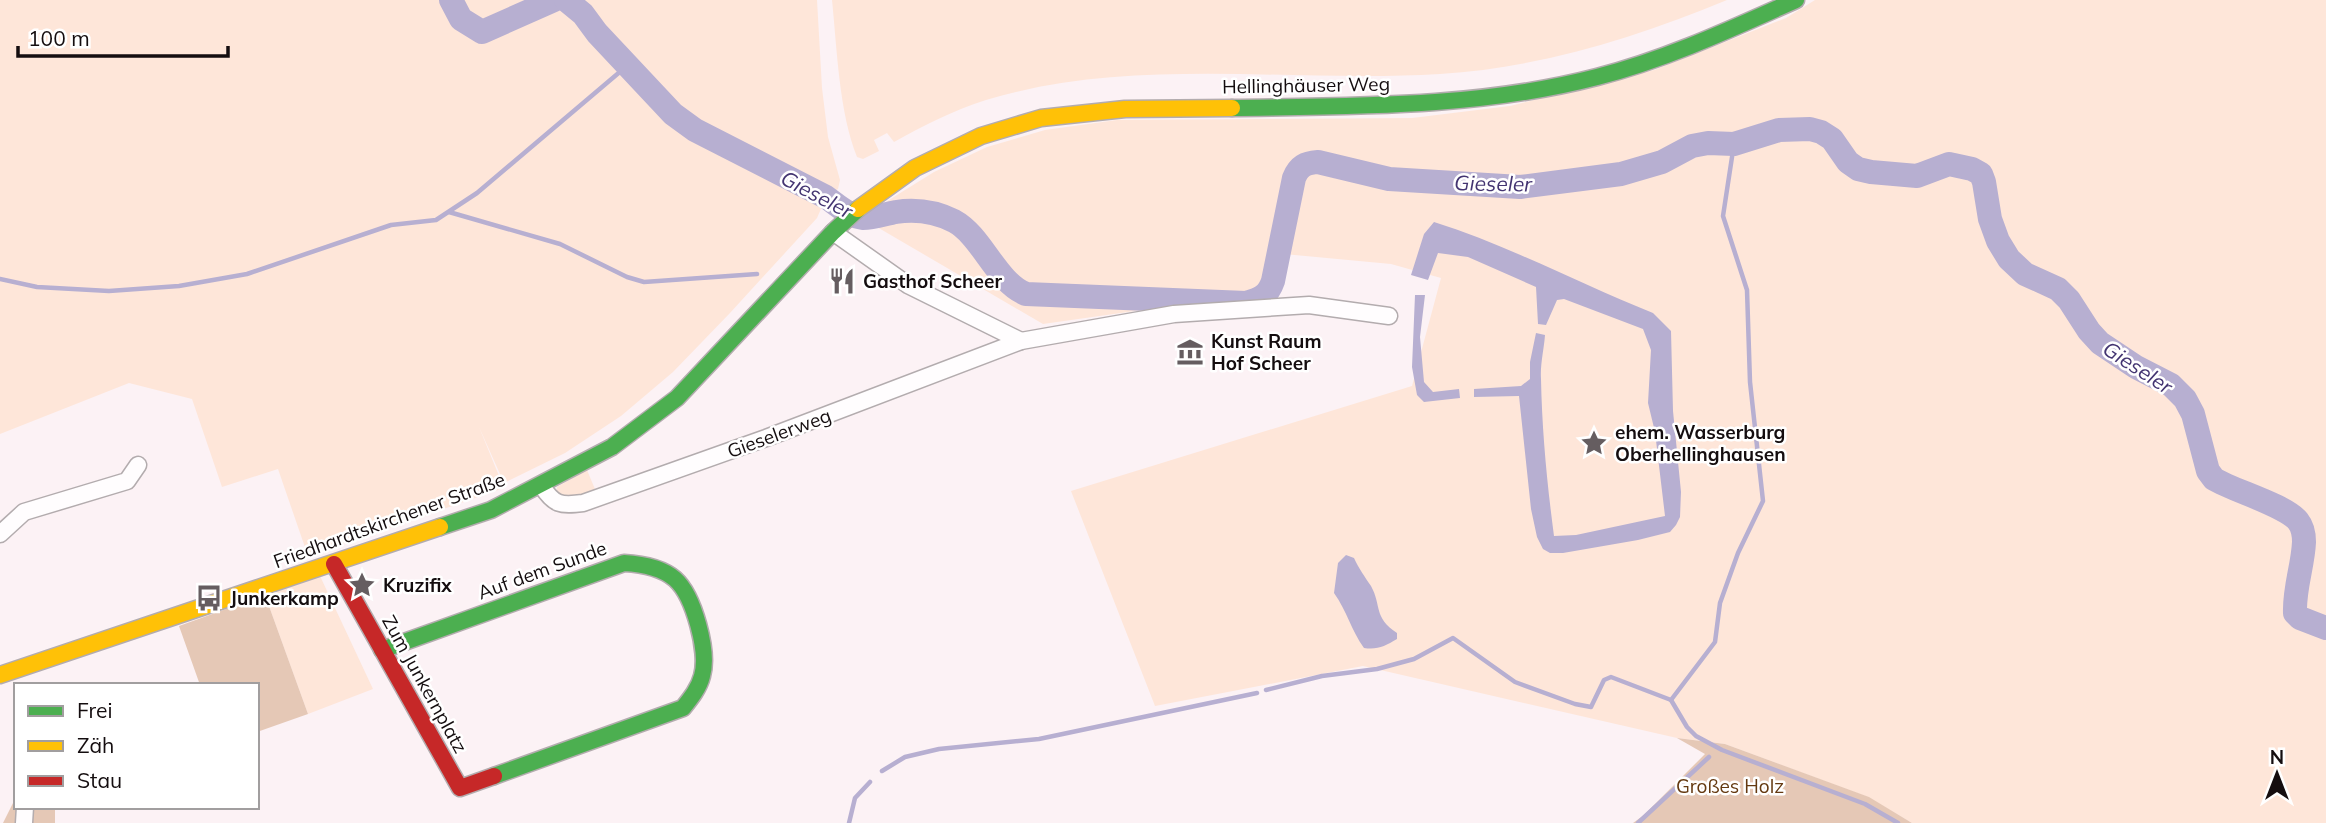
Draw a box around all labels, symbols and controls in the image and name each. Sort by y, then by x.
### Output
scale bar [18,14,228,58]
text: 100 m [28,25,90,51]
street label: Hellinghäuser Weg [1222,72,1390,98]
water label: Gieseler [777,164,859,224]
water label: Gieseler [1454,169,1533,197]
restaurant icon: Gasthof Scheer [827,266,857,296]
place label: Gasthof Scheer [863,269,1002,293]
place label: Kunst Raum Hof Scheer [1211,329,1322,375]
water label: Gieseler [2098,335,2179,400]
museum icon: Kunst Raum Hof Scheer [1175,337,1205,367]
street label: Gieselerweg [724,403,834,463]
place label: ehem. Wasserburg Oberhellinghausen [1615,420,1786,466]
place icon: ehem. Wasserburg Oberhellinghausen [1579,428,1609,458]
street label: Friedhardtskirchener Straße [270,467,508,573]
street label: Auf dem Sunde [474,536,610,604]
place icon: Kruzifix [347,570,377,600]
place label: Kruzifix [383,573,452,597]
bus stop icon: Junkerkamp [194,583,224,613]
place label: Junkerkamp [230,586,339,610]
street label: Zum Junkernplatz [377,611,473,757]
legend [14,683,259,809]
text: Frei [77,697,113,723]
text: Zäh [77,732,114,758]
north arrow [2242,739,2312,809]
text: N [2270,745,2284,769]
text: Stau [77,767,122,793]
park label: Großes Holz [1676,774,1784,798]

